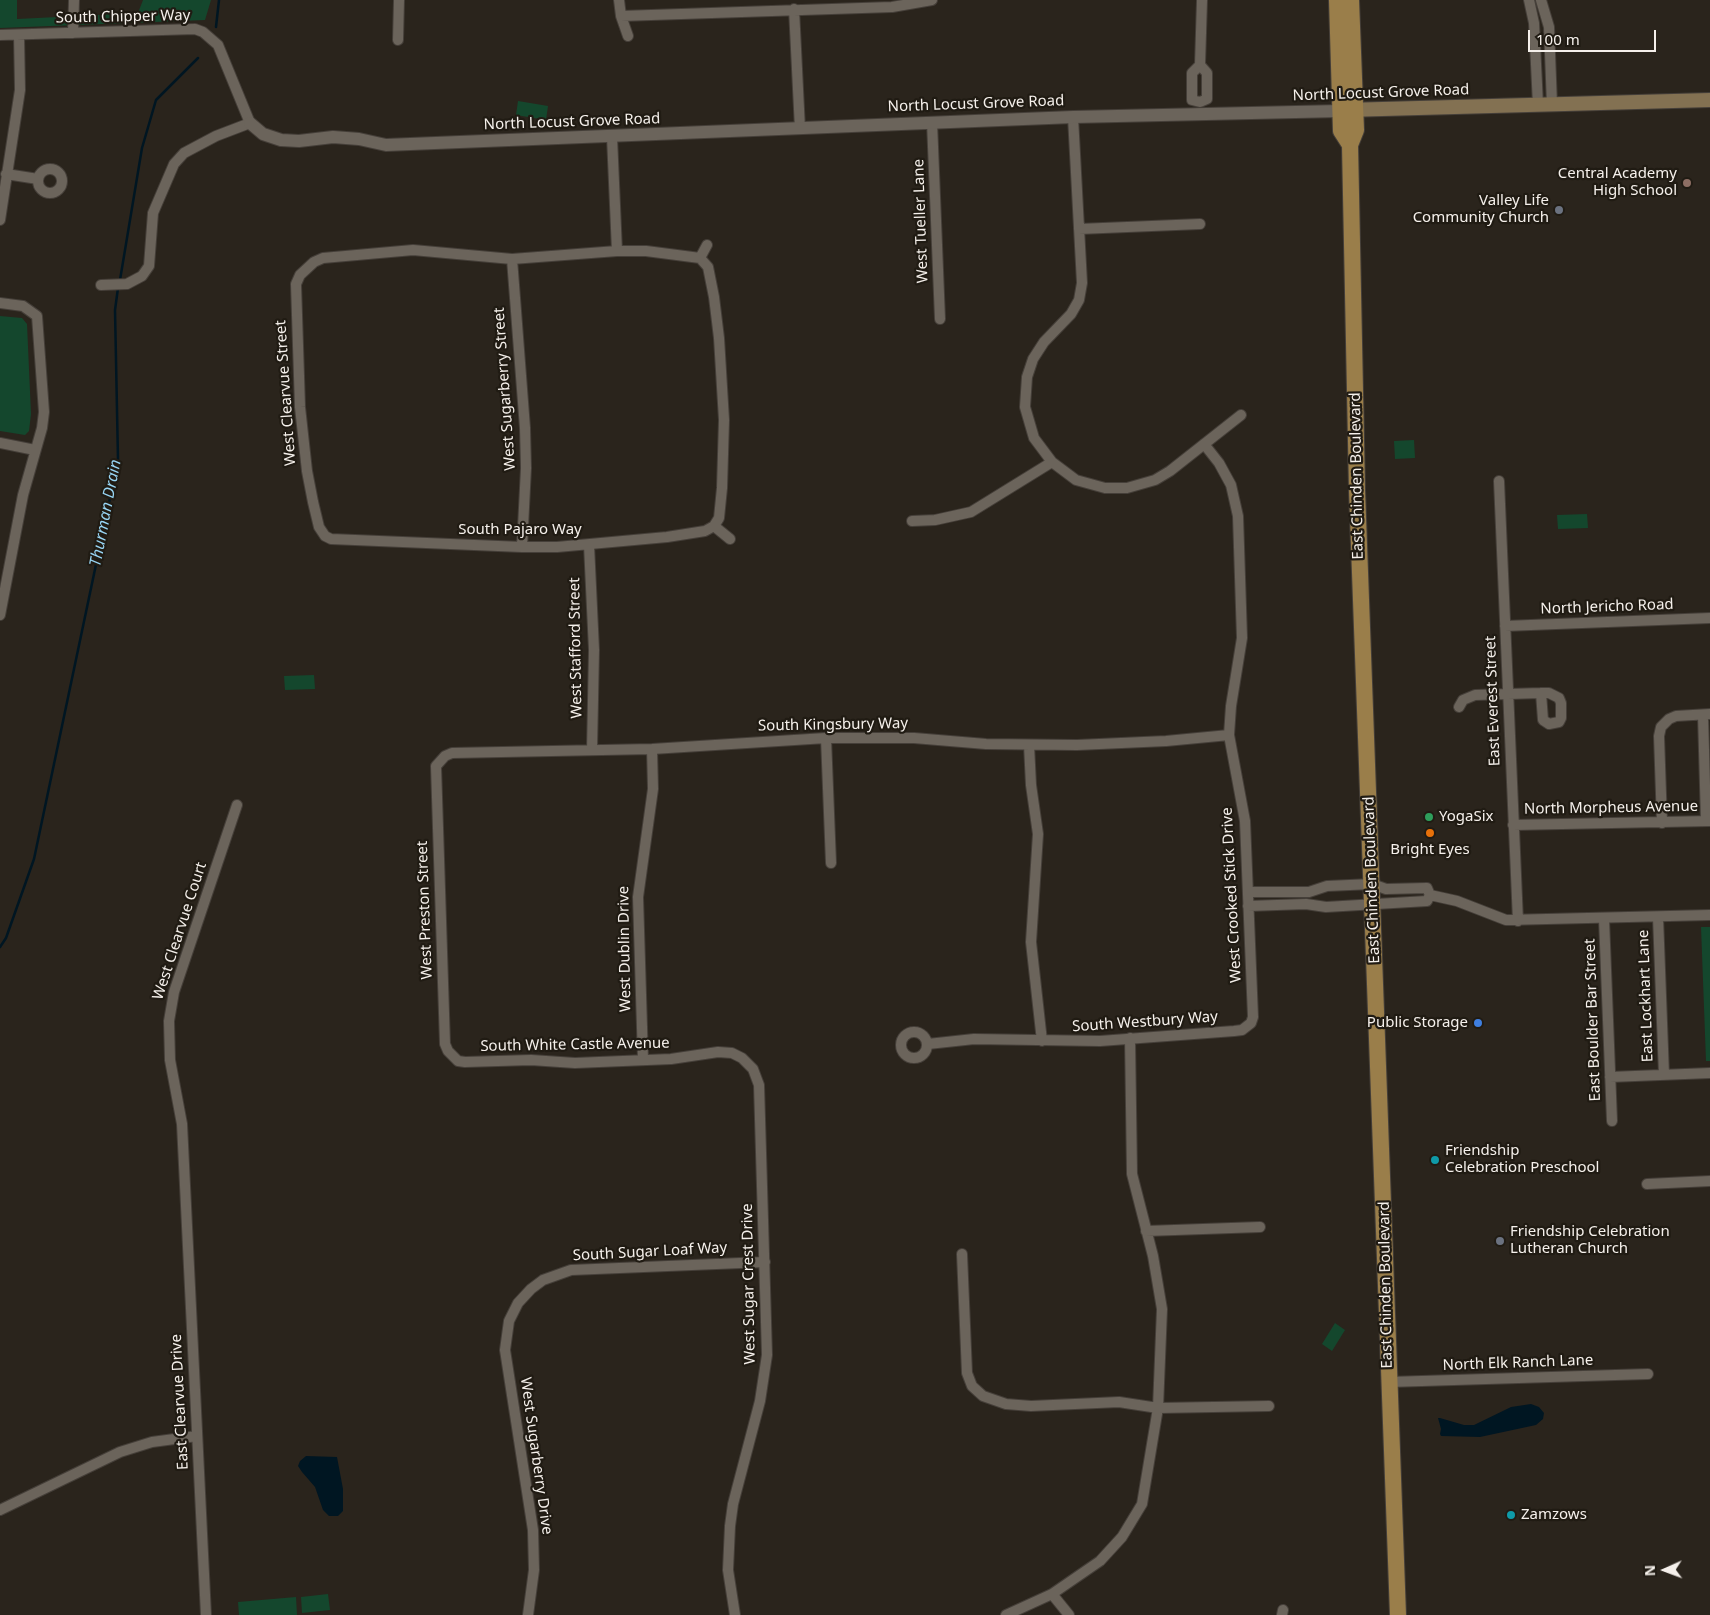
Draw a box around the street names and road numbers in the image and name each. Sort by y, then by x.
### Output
street label: South Chipper Way [56,7,190,27]
street label: North Locust Grove Road [1292,81,1470,105]
street label: North Locust Grove Road [887,92,1065,116]
street label: North Locust Grove Road [483,110,661,134]
street label: West Tueller Lane [910,159,932,283]
street label: West Sugarberry Street [490,307,520,471]
street label: West Clearvue Street [272,319,300,467]
street label: East Chinden Boulevard [1347,392,1367,560]
street label: South Pajaro Way [458,521,582,539]
street label: West Stafford Street [566,577,586,719]
street label: North Jericho Road [1540,596,1674,618]
street label: East Everest Street [1482,636,1504,766]
street label: South Kingsbury Way [758,715,908,735]
street label: East Chinden Boulevard [1360,796,1384,964]
street label: North Morpheus Avenue [1524,797,1698,819]
street label: West Crooked Stick Drive [1218,807,1246,983]
street label: West Preston Street [414,840,436,980]
street label: West Clearvue Court [149,860,211,1002]
street label: West Dublin Drive [615,886,635,1012]
street label: East Lockhart Lane [1635,929,1657,1063]
street label: East Boulder Bar Street [1581,938,1605,1102]
street label: South Westbury Way [1072,1008,1218,1036]
street label: South White Castle Avenue [480,1034,670,1056]
street label: East Chinden Boulevard [1376,1201,1396,1369]
street label: West Sugar Crest Drive [739,1203,759,1365]
street label: South Sugar Loaf Way [572,1239,728,1265]
street label: East Clearvue Drive [167,1334,193,1470]
street label: North Elk Ranch Lane [1442,1351,1594,1375]
street label: West Sugarberry Drive [516,1376,556,1536]

